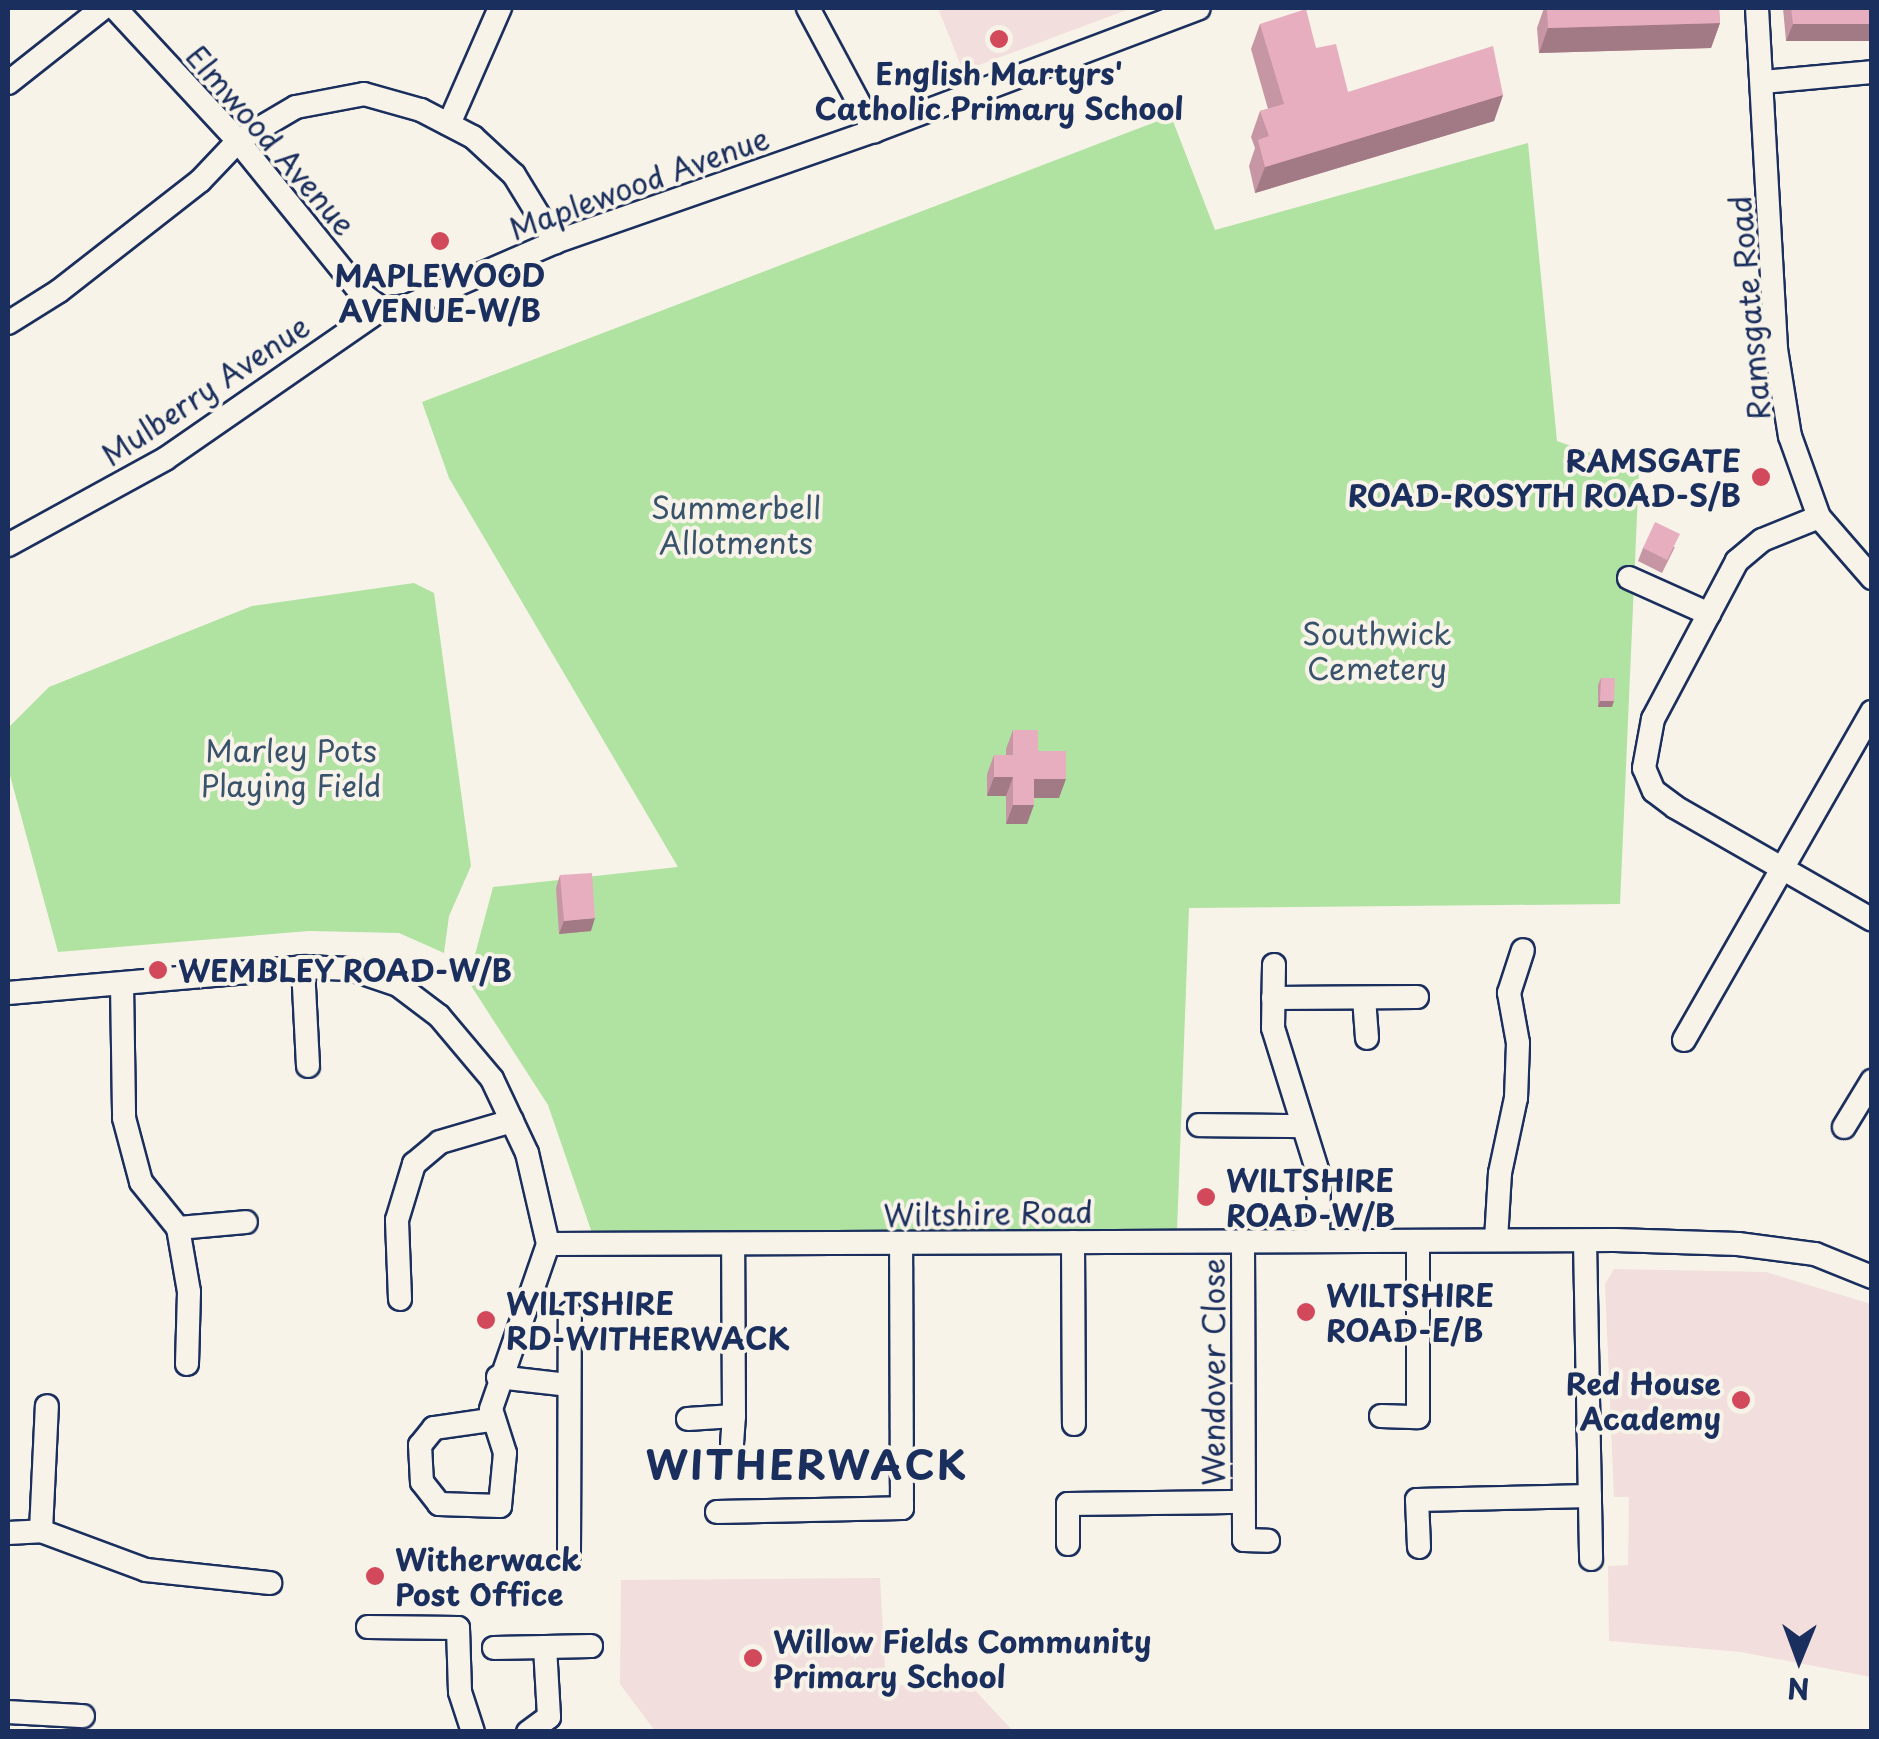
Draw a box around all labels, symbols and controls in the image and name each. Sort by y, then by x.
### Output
marker: English Martyrs' Catholic Primary School [988,28,1010,50]
street label: Elmwood Avenue [179,38,363,242]
place label: English Martyrs' Catholic Primary School [814,55,1184,126]
street label: Maplewood Avenue [504,119,774,247]
street label: Ramsgate Road [1721,195,1777,421]
marker: MAPLEWOOD AVENUE-W/B [429,230,451,252]
place label: MAPLEWOOD AVENUE-W/B [335,257,545,328]
street label: Mulberry Avenue [94,307,316,473]
place label: RAMSGATE ROAD-ROSYTH ROAD-S/B [1344,442,1741,512]
marker: RAMSGATE ROAD-ROSYTH ROAD-S/B [1750,466,1772,488]
park label: Summerbell Allotments [651,489,821,560]
park label: Southwick Cemetery [1302,615,1452,686]
park label: Marley Pots Playing Field [200,732,382,802]
place label: WEMBLEY ROAD-W/B [178,952,513,988]
marker: WEMBLEY ROAD-W/B [147,959,169,981]
place label: WILTSHIRE ROAD-W/B [1226,1162,1395,1232]
marker: WILTSHIRE ROAD-W/B [1195,1186,1217,1208]
street label: Wiltshire Road [883,1193,1093,1233]
street label: Wendover Close [1195,1258,1231,1486]
place label: WILTSHIRE ROAD-E/B [1326,1277,1494,1348]
place label: WILTSHIRE RD-WITHERWACK [506,1285,790,1356]
marker: WILTSHIRE ROAD-E/B [1295,1301,1317,1323]
marker: WILTSHIRE RD-WITHERWACK [475,1309,497,1331]
place label: Red House Academy [1562,1365,1721,1436]
marker: Red House Academy [1730,1389,1752,1411]
district label: WITHERWACK [645,1440,969,1488]
place label: Witherwack Post Office [395,1541,581,1612]
marker: Witherwack Post Office [364,1565,386,1587]
north arrow [1749,1609,1849,1709]
place label: Willow Fields Community Primary School [773,1623,1151,1694]
marker: Willow Fields Community Primary School [742,1647,764,1669]
text: N [1787,1668,1810,1711]

